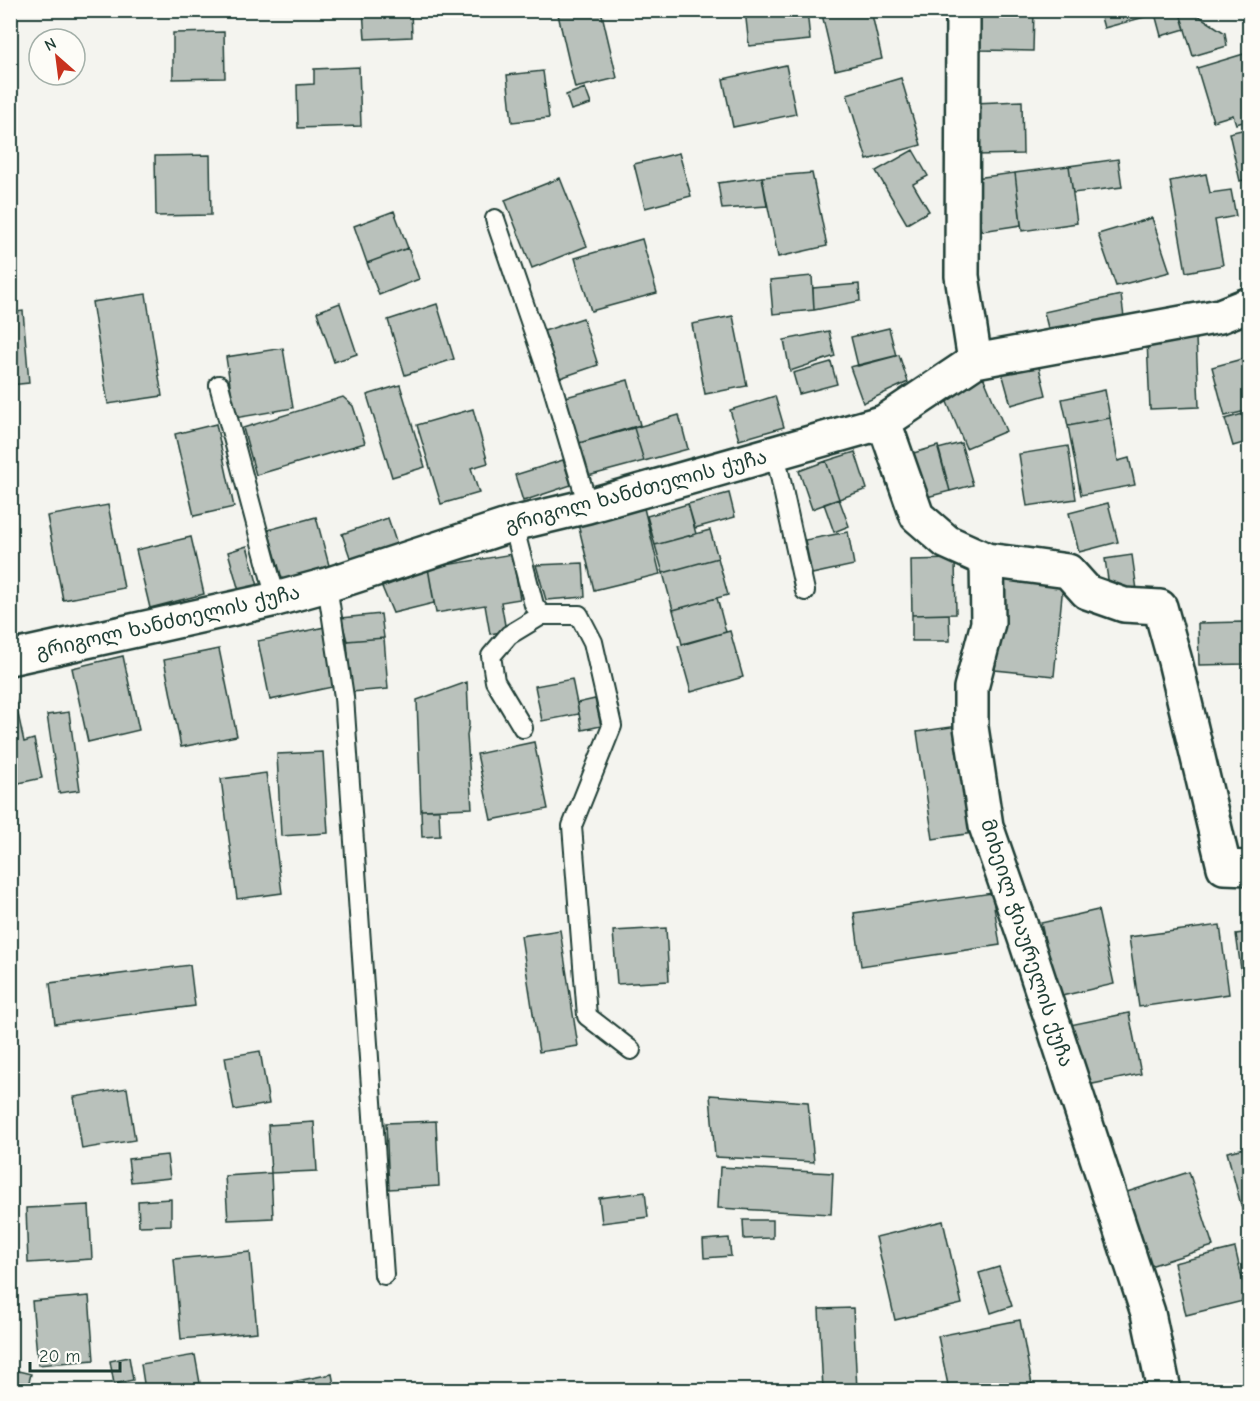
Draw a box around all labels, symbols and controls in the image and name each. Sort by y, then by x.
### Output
north arrow [27,27,87,87]
text: N [42,34,59,55]
street label: გრიგოლ ხანძთელის ქუჩა [503,445,770,538]
street label: გრიგოლ ხანძთელის ქუჩა [34,580,302,665]
street label: მიხეილ ჭიაურელის ქუჩა [975,816,1078,1070]
scale bar [30,1335,120,1373]
text: 20 m [39,1346,80,1367]

